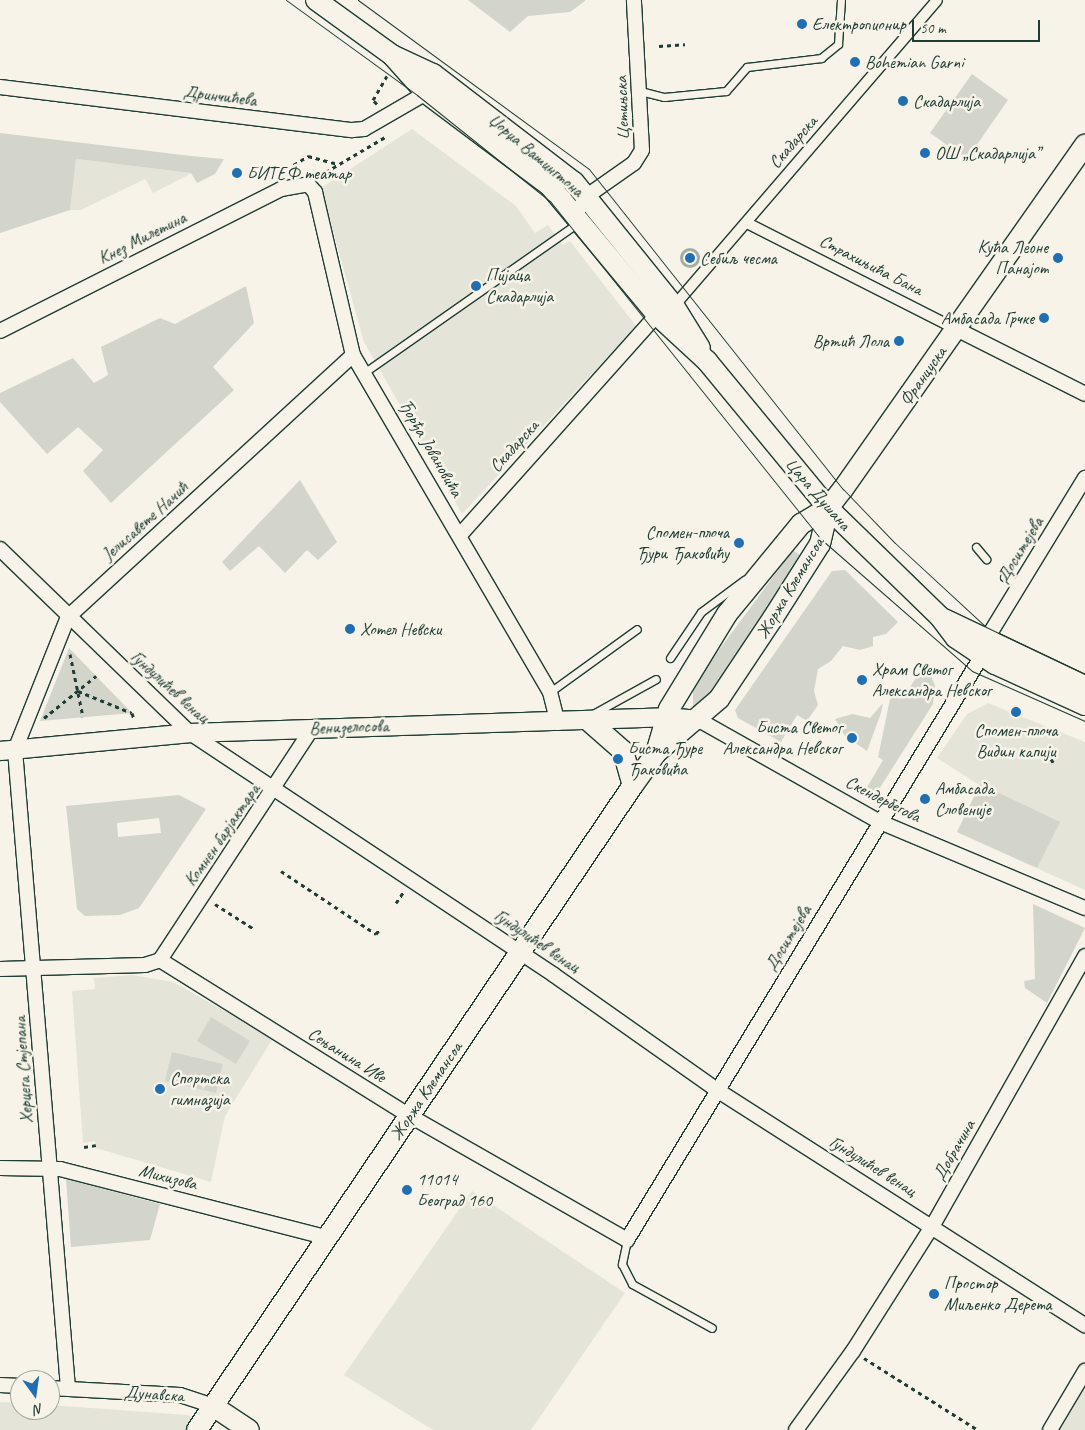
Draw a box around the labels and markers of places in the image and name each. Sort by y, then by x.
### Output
place label: Електропионир [812,13,906,35]
marker: Електропионир [796,18,808,30]
place label: Bohemian Garni [865,51,964,73]
marker: Bohemian Garni [849,56,861,68]
place label: Скадарлија [913,90,980,112]
marker: Скадарлија [897,95,909,107]
place label: ОШ „Скадарлија” [935,142,1040,164]
marker: ОШ „Скадарлија” [919,147,931,159]
place label: БИТЕФ театар [247,162,351,184]
marker: БИТЕФ театар [231,167,243,179]
place label: Кућа Леоне Панајот [977,237,1048,280]
place label: Себиљ чесма [700,247,777,269]
marker: Себиљ чесма [684,252,696,264]
marker: Кућа Леоне Панајот [1052,252,1064,264]
place label: Пијаца Скадарлија [486,265,553,308]
marker: Пијаца Скадарлија [470,280,482,292]
place label: Амбасада Грчке [940,307,1034,329]
marker: Амбасада Грчке [1038,312,1050,324]
place label: Вртић Лола [813,330,889,352]
marker: Вртић Лола [893,335,905,347]
place label: Спомен-плоча Ђури Ђаковићу [636,522,729,564]
marker: Спомен-плоча Ђури Ђаковићу [733,537,745,549]
place label: Хотел Невски [360,618,443,640]
marker: Хотел Невски [344,623,356,635]
place label: Храм Светог Александра Невског [872,659,991,702]
marker: Храм Светог Александра Невског [856,674,868,686]
marker: Спомен-плоча Видин капији [1010,706,1022,718]
place label: Биста Светог Александра Невског [723,717,842,760]
place label: Спомен-плоча Видин капији [974,720,1058,762]
marker: Биста Светог Александра Невског [846,732,858,744]
place label: Биста Ђуре Ђаковића [628,738,702,781]
marker: Биста Ђуре Ђаковића [612,753,624,765]
place label: Амбасада Словеније [935,778,994,821]
marker: Амбасада Словеније [919,793,931,805]
place label: Спортска гимназија [170,1068,230,1110]
marker: Спортска гимназија [154,1083,166,1095]
place label: 11014 Београд 160 [417,1169,492,1212]
marker: 11014 Београд 160 [401,1184,413,1196]
place label: Простор Миљенко Дерета [944,1273,1054,1316]
marker: Простор Миљенко Дерета [928,1288,940,1300]

